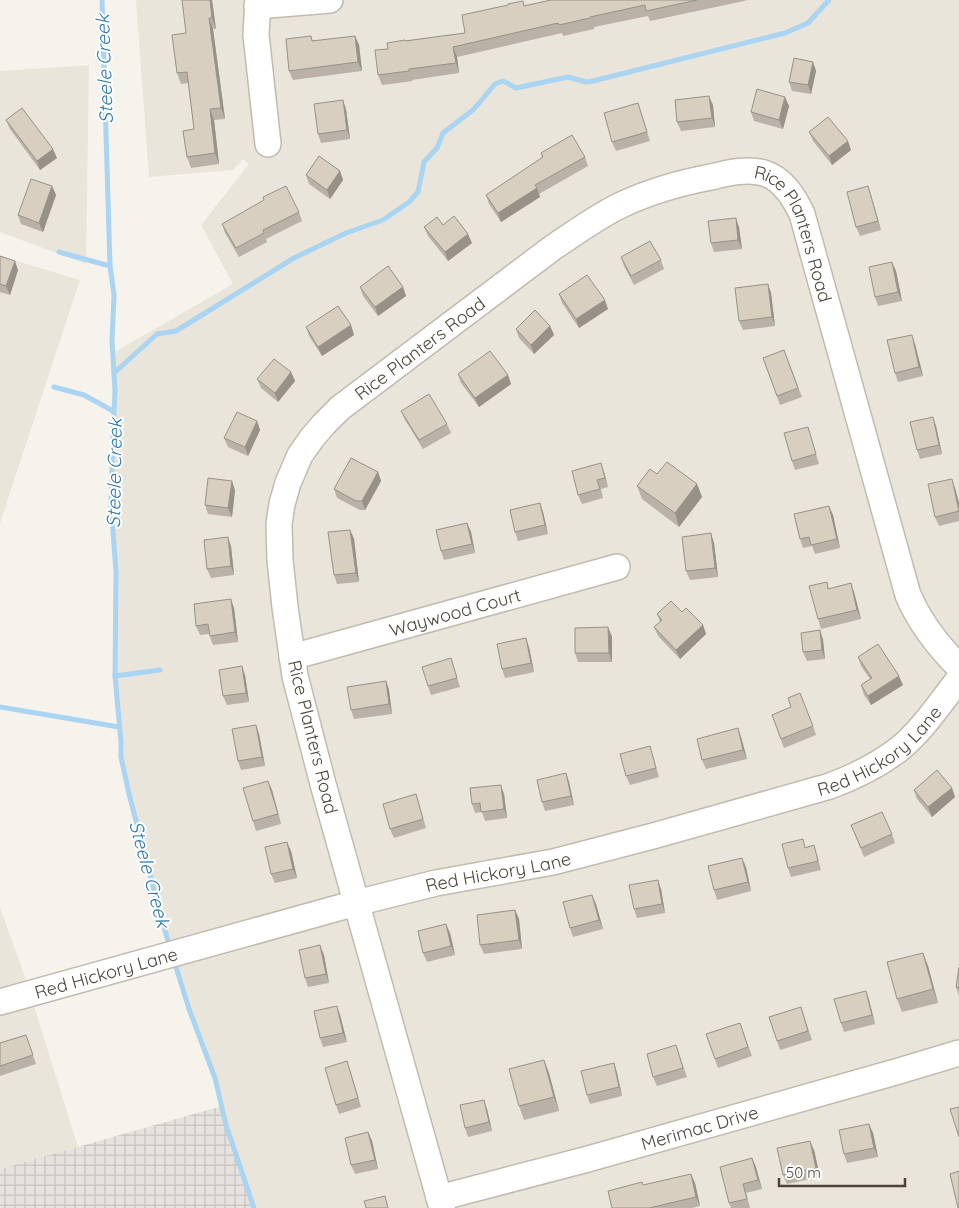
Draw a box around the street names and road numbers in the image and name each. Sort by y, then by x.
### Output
street label: Rice Planters Road [752,160,837,305]
street label: Rice Planters Road [350,291,489,405]
street label: Waywood Court [387,583,523,641]
street label: Rice Planters Road [283,658,343,816]
street label: Red Hickory Lane [815,701,946,801]
street label: Red Hickory Lane [423,846,573,897]
street label: Red Hickory Lane [32,942,180,1003]
street label: Merimac Drive [638,1100,761,1155]

